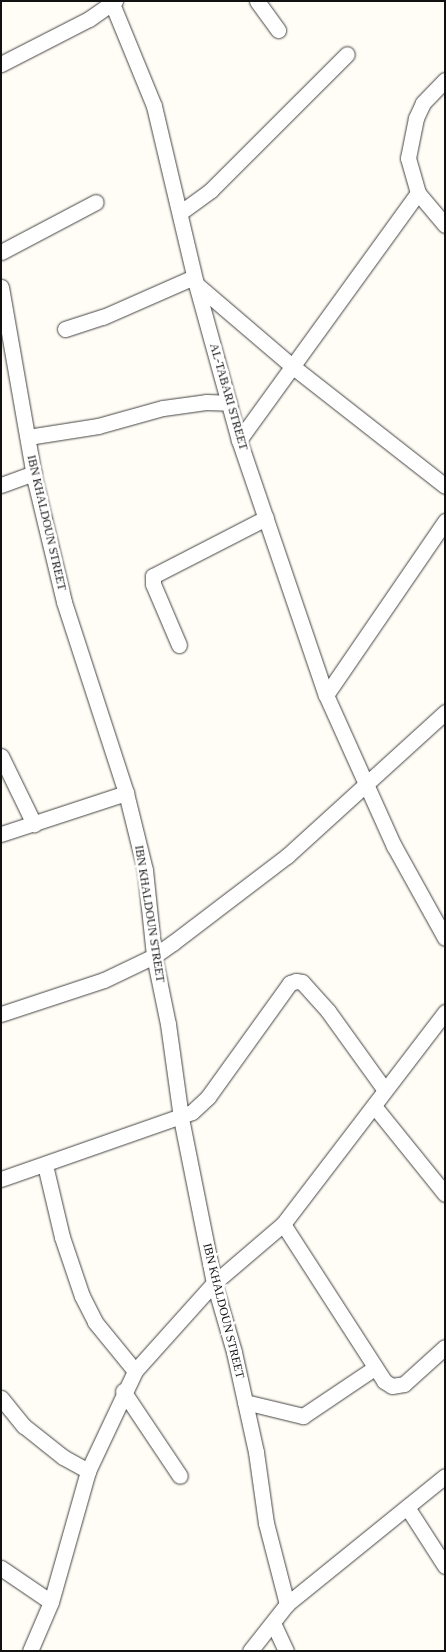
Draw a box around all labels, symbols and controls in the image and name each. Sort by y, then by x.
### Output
street label: AL-TABARI STREET [206,342,250,452]
street label: IBN KHALDOUN STREET [23,453,69,593]
street label: IBN KHALDOUN STREET [131,844,167,984]
street label: IBN KHALDOUN STREET [199,1241,247,1381]

